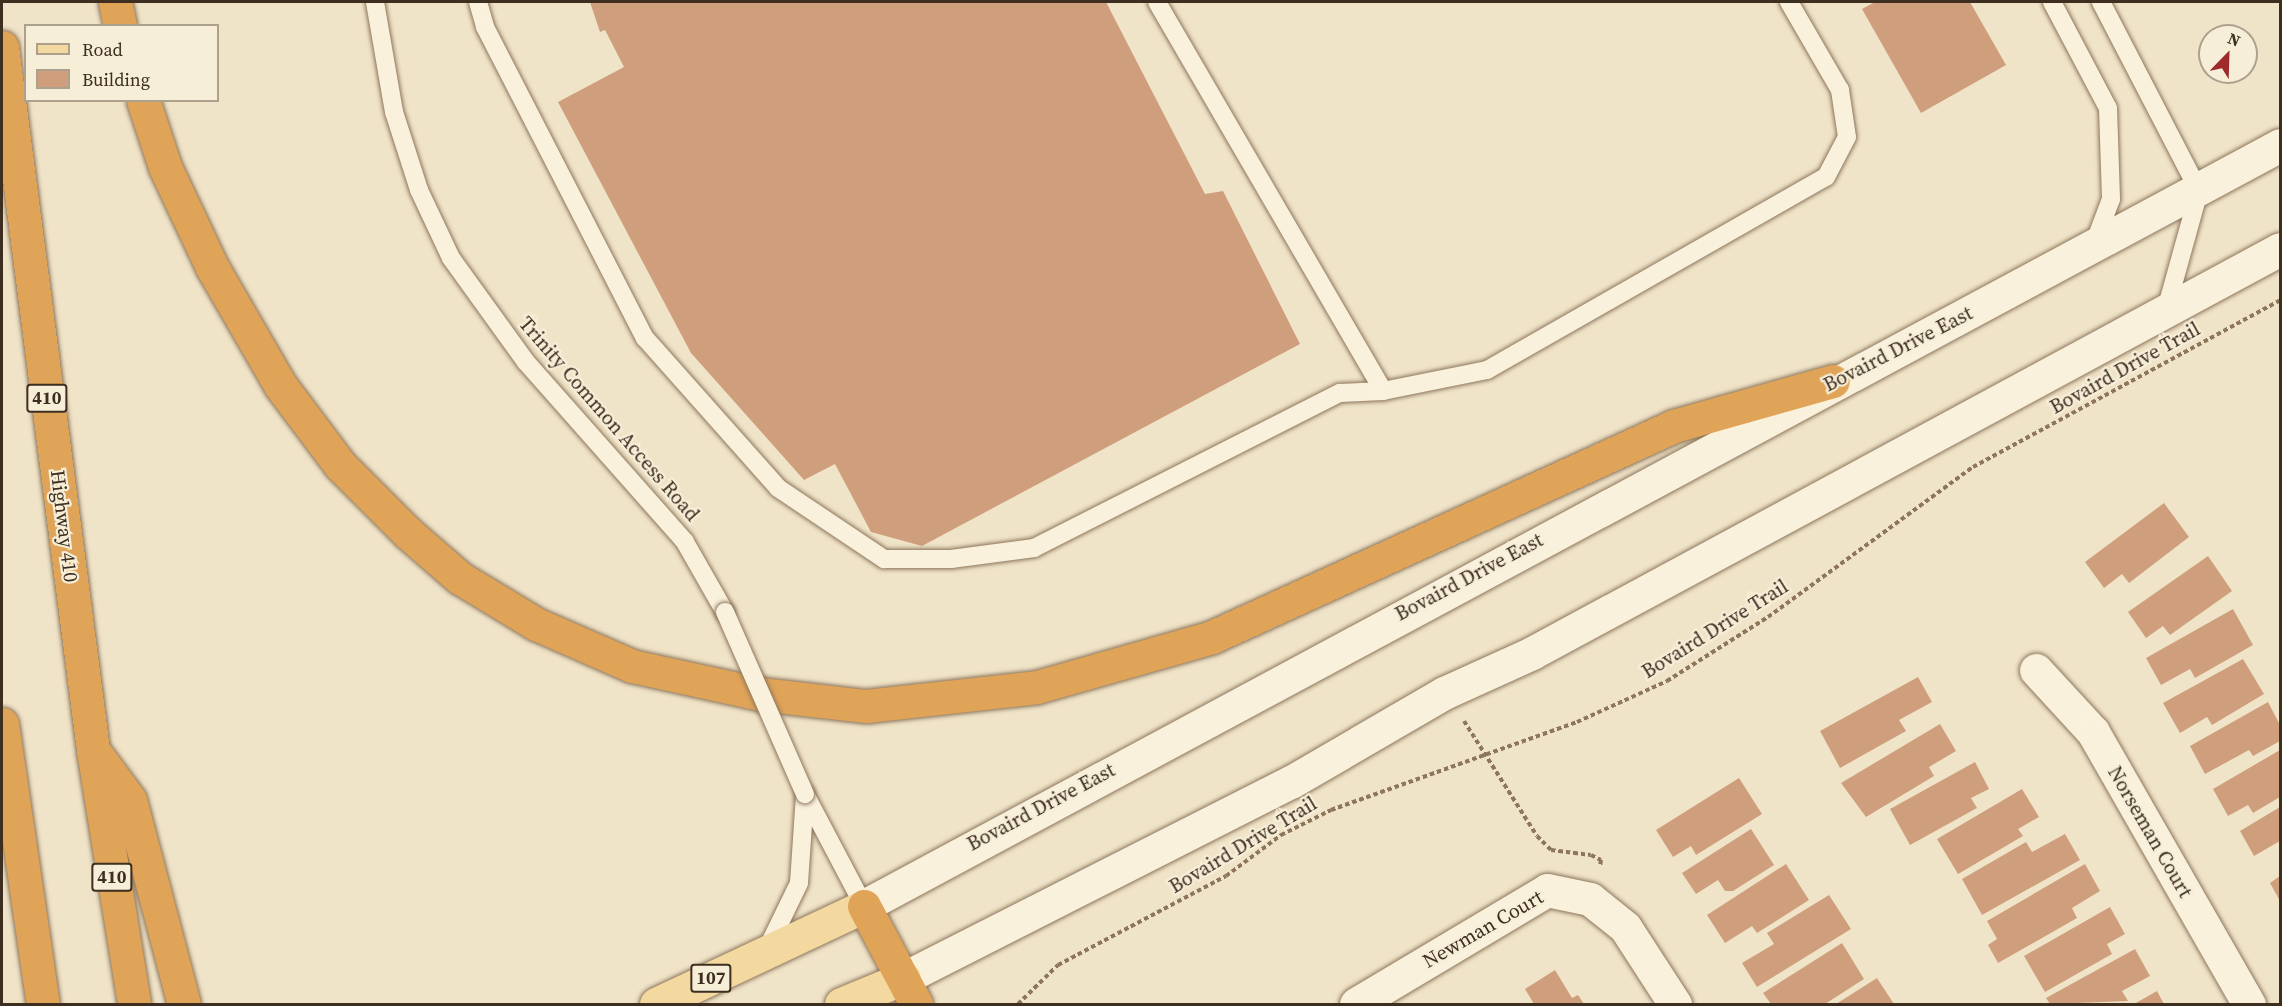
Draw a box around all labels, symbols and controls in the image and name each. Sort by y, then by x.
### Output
legend [24,24,219,102]
north arrow [2198,24,2258,84]
text: N [2225,27,2244,52]
text: Road [82,37,123,62]
text: Building [82,67,150,92]
street label: Bovaird Drive East [1819,301,1977,397]
street label: Trinity Common Access Road [514,312,704,526]
street label: Bovaird Drive Trail [2046,317,2204,419]
road number: 410 [26,383,68,413]
street label: Highway 410 [45,468,83,584]
street label: Bovaird Drive East [1391,528,1547,626]
street label: Bovaird Drive Trail [1637,574,1793,684]
street label: Bovaird Drive East [963,758,1119,856]
street label: Norseman Court [2103,762,2197,902]
street label: Bovaird Drive Trail [1165,791,1321,899]
road number: 410 [91,862,133,892]
street label: Newman Court [1419,885,1547,973]
road number: 107 [690,963,732,993]

